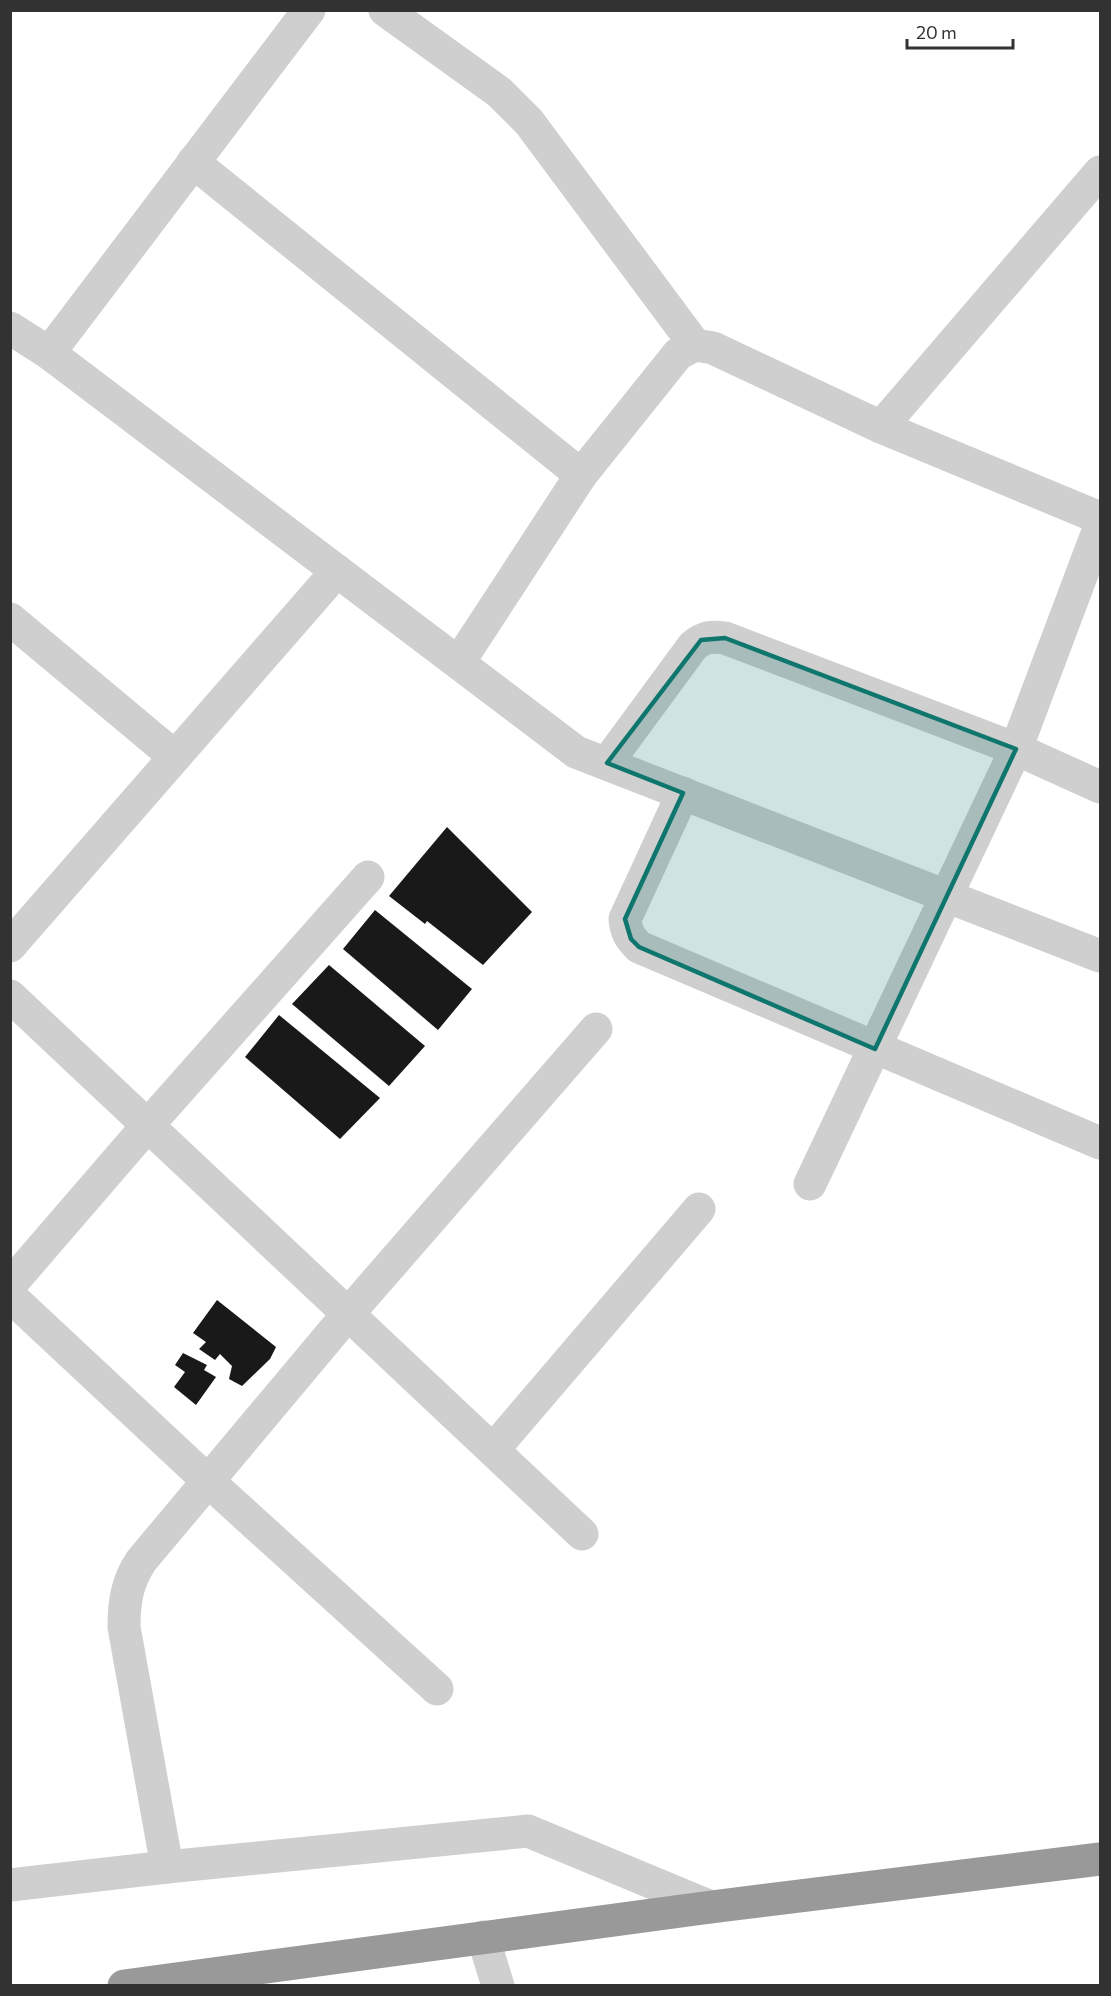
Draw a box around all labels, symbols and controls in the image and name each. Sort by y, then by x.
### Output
scale bar [907,12,1014,50]
text: 20 m [916,21,957,43]

